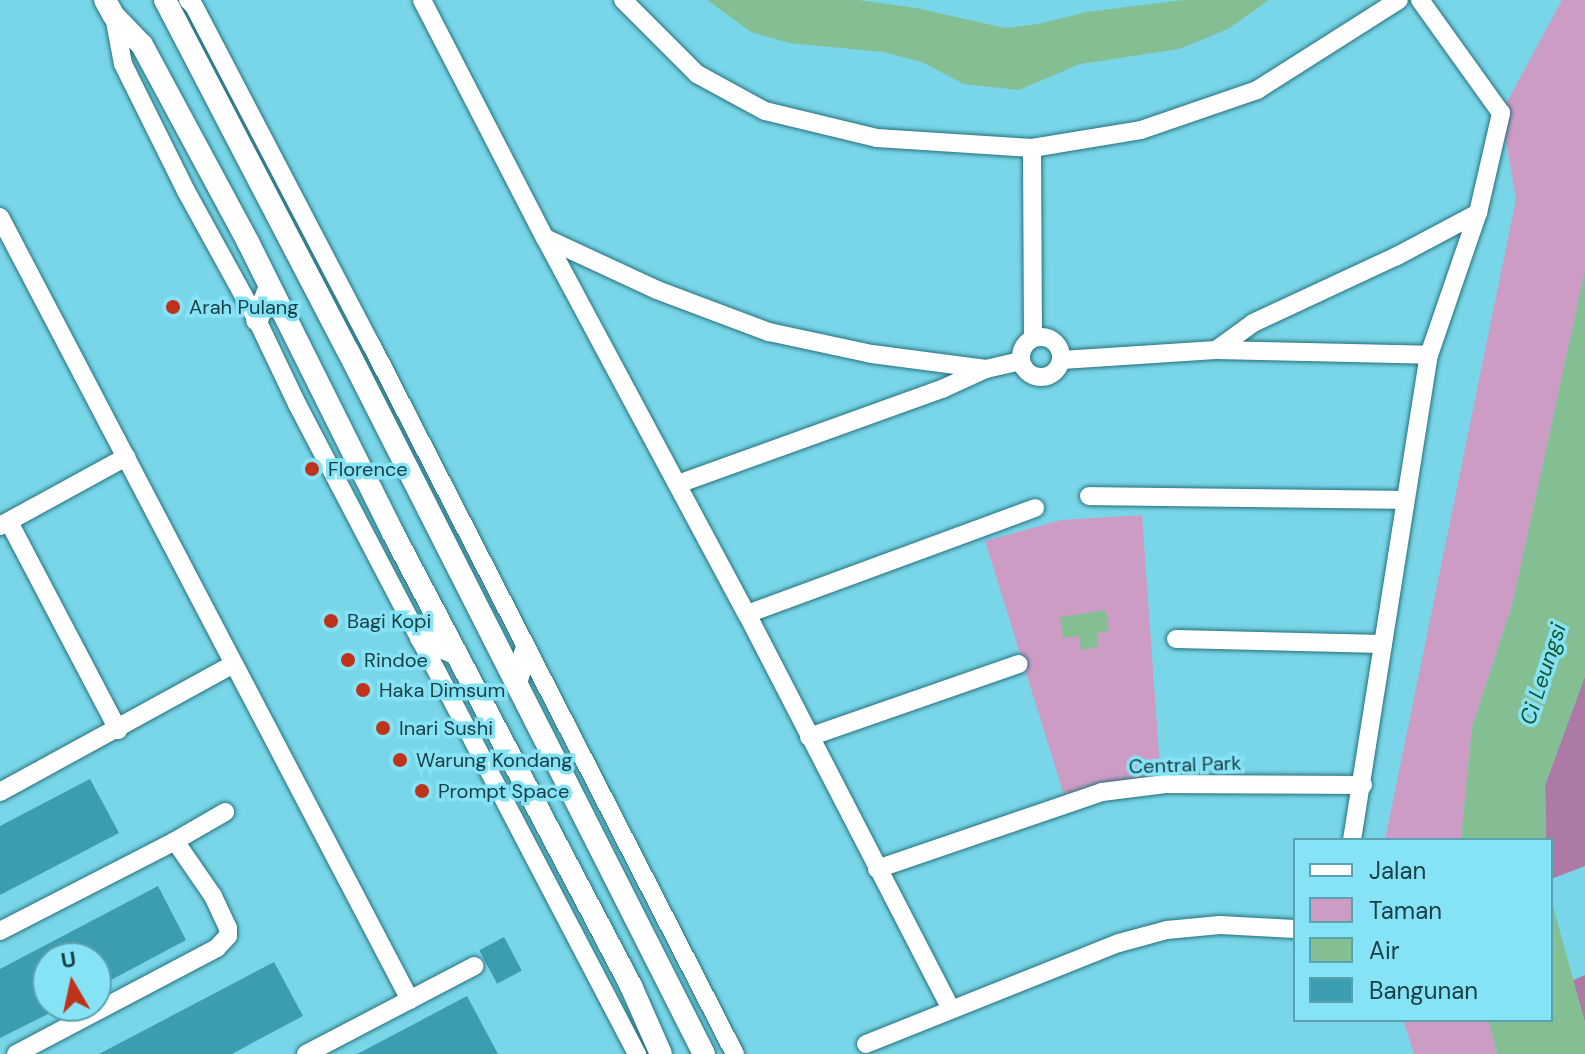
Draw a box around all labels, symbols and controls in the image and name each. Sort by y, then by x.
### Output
place label: Arah Pulang [189,295,298,319]
marker: Arah Pulang [164,298,182,316]
place label: Florence [328,457,408,481]
marker: Florence [303,460,321,478]
place label: Bagi Kopi [347,609,431,633]
marker: Bagi Kopi [322,612,340,630]
water label: Ci Leungsi [1514,620,1572,728]
place label: Rindoe [364,648,428,672]
marker: Rindoe [339,651,357,669]
place label: Haka Dimsum [379,678,505,702]
marker: Haka Dimsum [354,681,372,699]
place label: Inari Sushi [399,716,493,740]
marker: Inari Sushi [374,719,392,737]
place label: Warung Kondang [416,748,572,772]
marker: Warung Kondang [391,751,409,769]
street label: Central Park [1128,751,1242,779]
place label: Prompt Space [438,779,569,803]
marker: Prompt Space [413,782,431,800]
legend [1293,838,1553,1022]
text: Jalan [1369,855,1426,886]
text: Taman [1369,895,1442,926]
text: Air [1369,935,1400,966]
north arrow [32,942,112,1022]
text: U [59,944,78,975]
text: Bangunan [1369,975,1478,1006]

